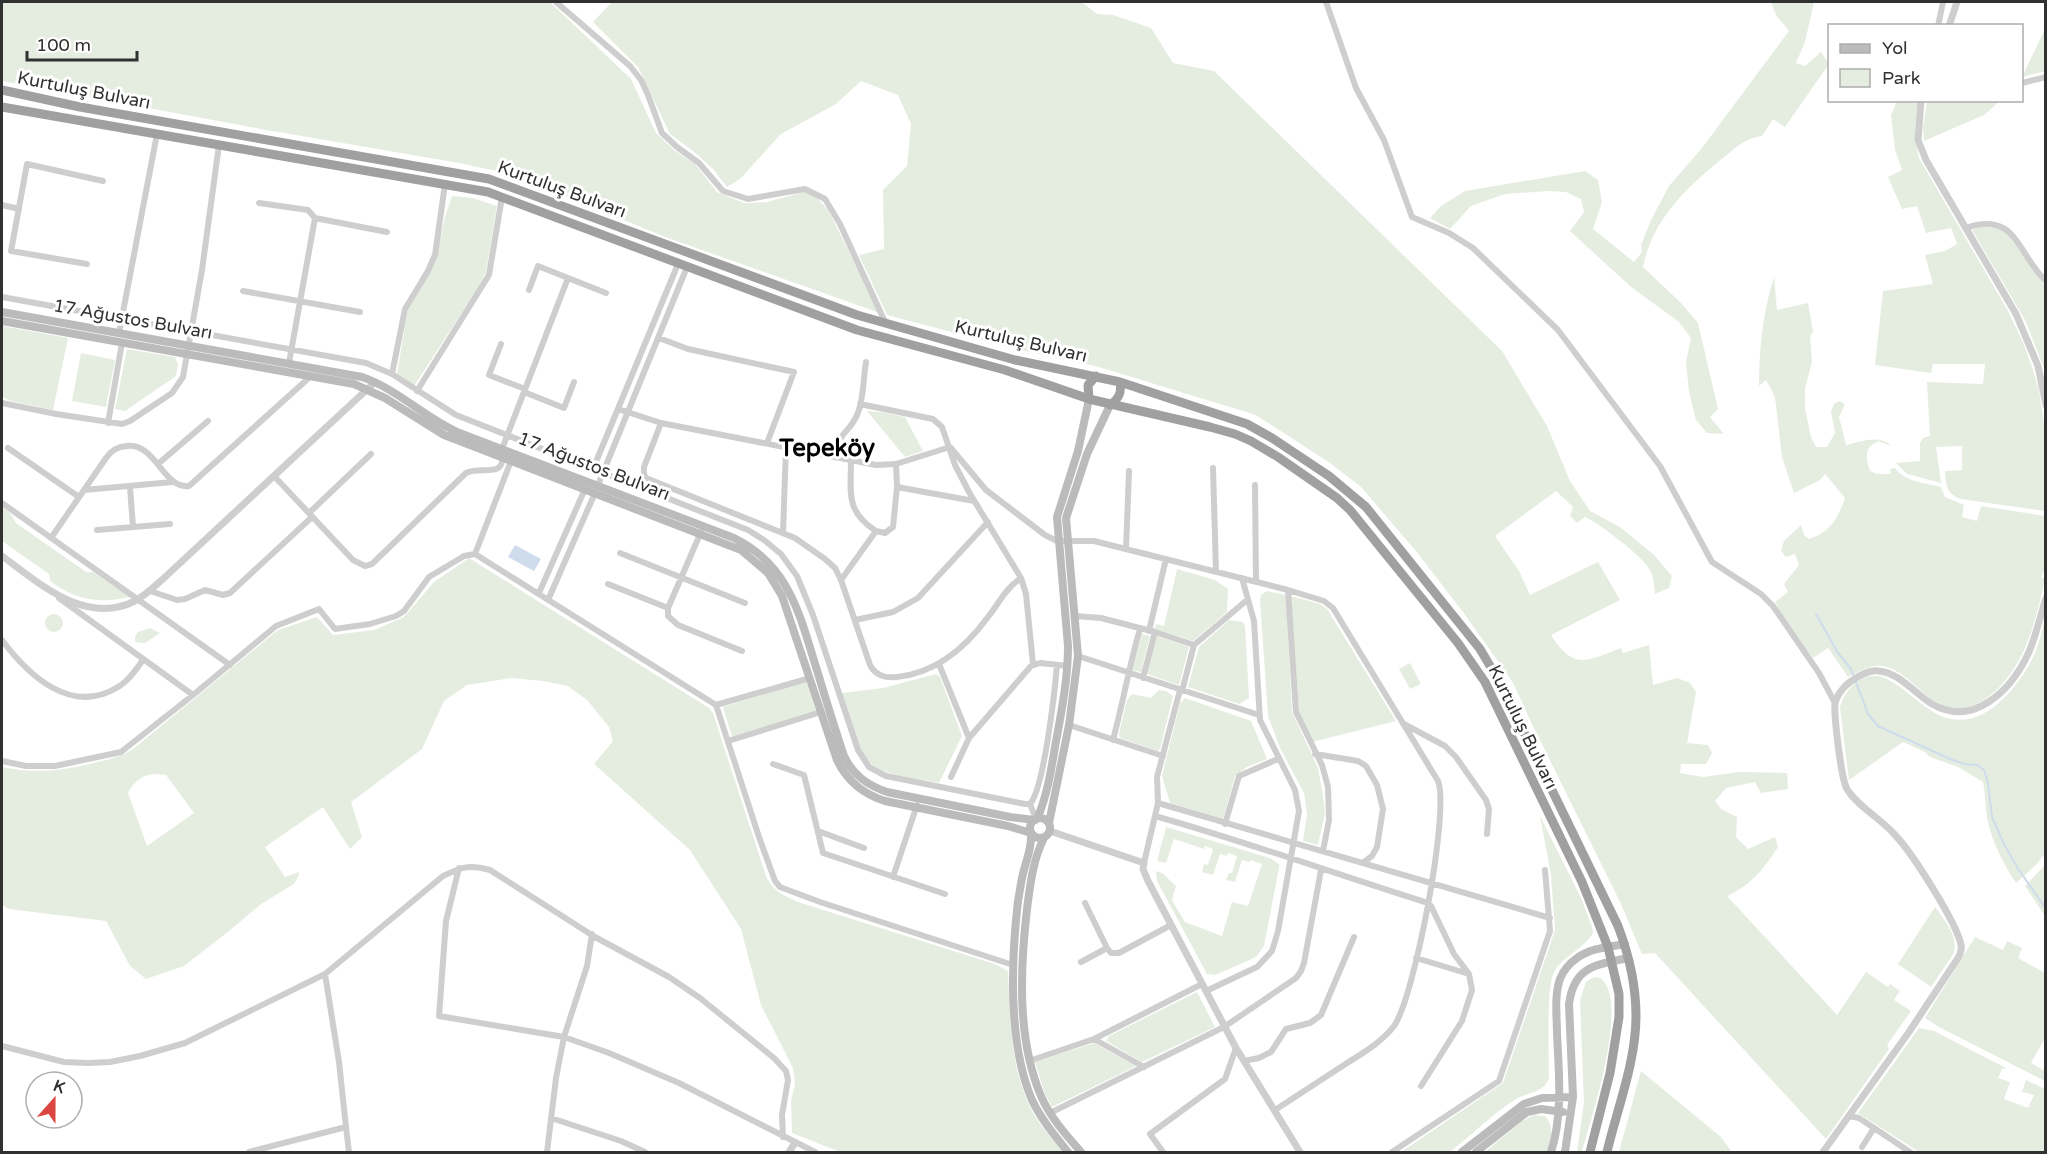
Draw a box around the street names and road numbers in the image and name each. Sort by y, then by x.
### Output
street label: Kurtuluş Bulvarı [16,66,152,114]
street label: Kurtuluş Bulvarı [495,156,629,222]
street label: 17 Ağustos Bulvarı [52,294,214,344]
street label: Kurtuluş Bulvarı [953,315,1089,367]
street label: 17 Ağustos Bulvarı [515,427,673,505]
street label: Kurtuluş Bulvarı [1483,661,1563,793]

